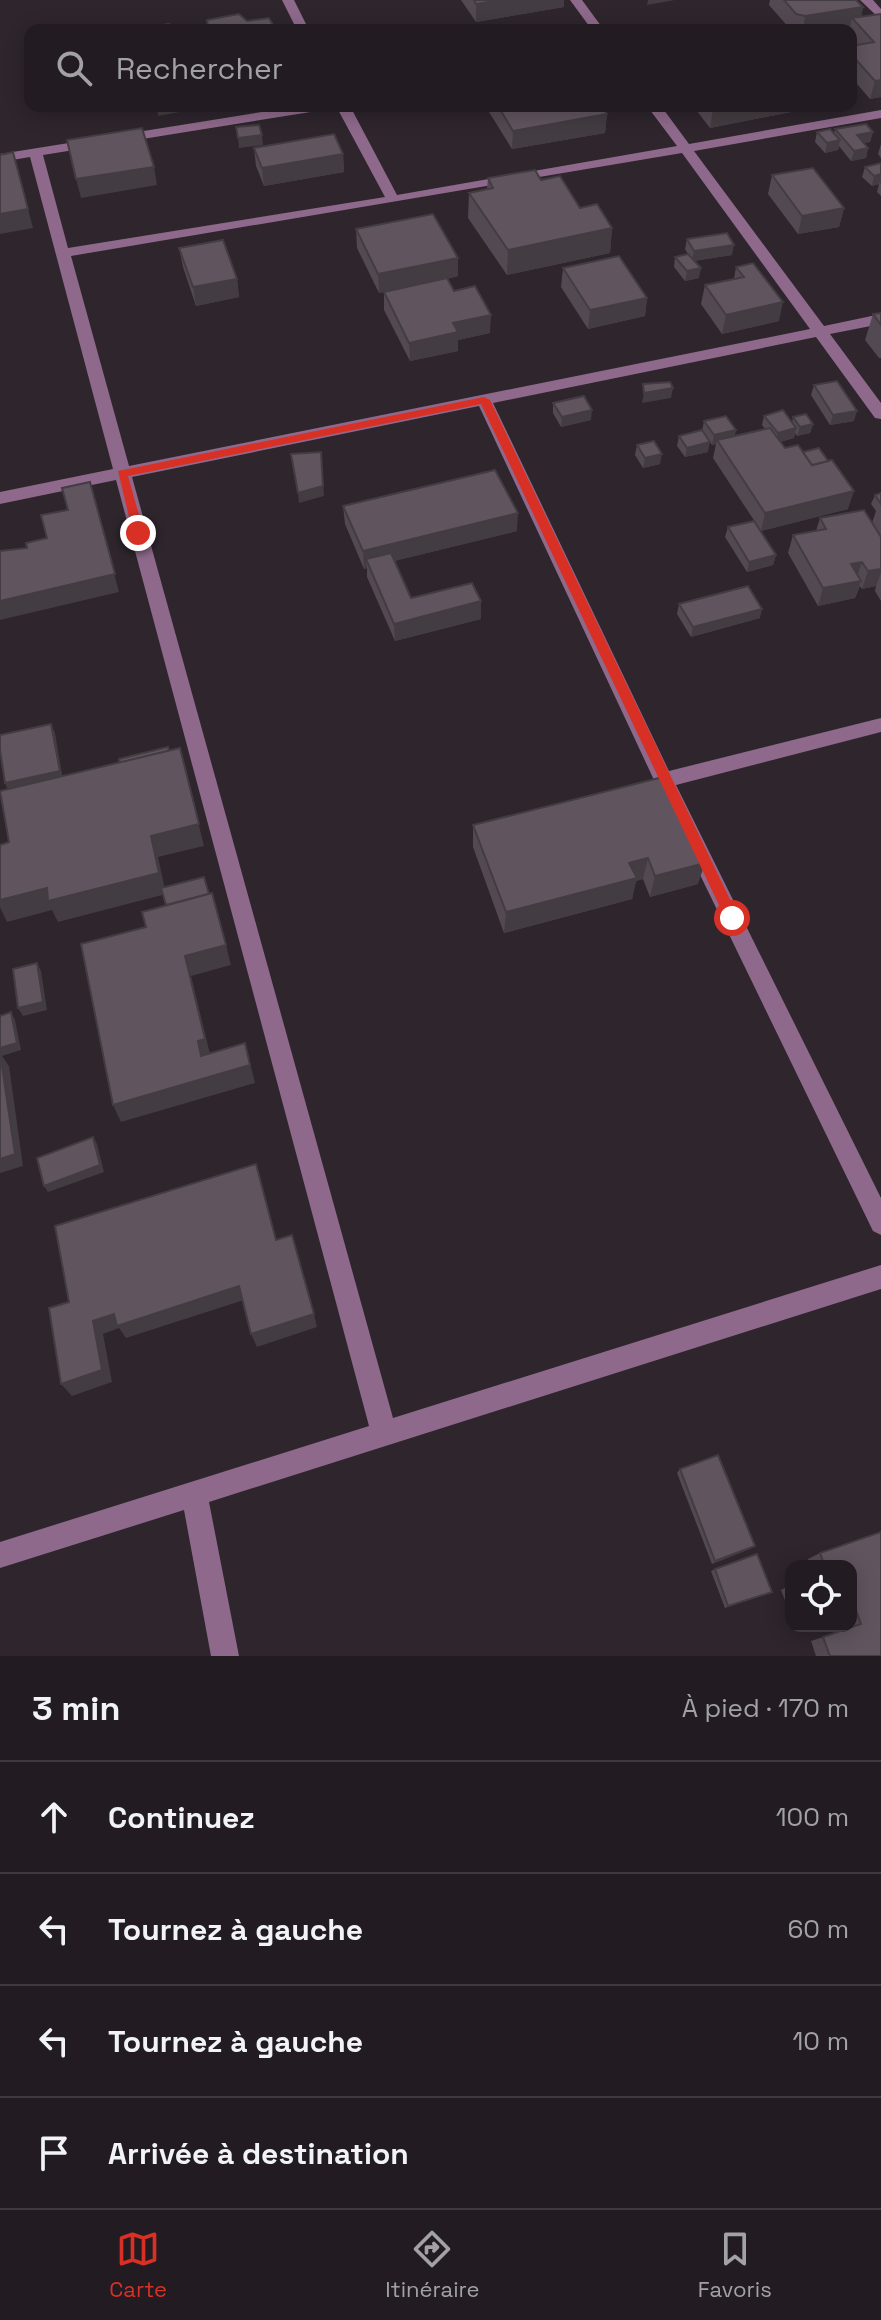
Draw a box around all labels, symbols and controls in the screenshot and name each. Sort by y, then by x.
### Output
search box [24,24,857,112]
icon: search [52,46,96,90]
text: Rechercher [116,49,283,88]
route end [120,515,156,551]
route start [714,900,750,936]
map controls [785,1560,857,1632]
button: locate [785,1560,857,1632]
text: 3 min [32,1687,120,1730]
text: À pied · 170 m [682,1691,849,1725]
icon: ahead [32,1795,76,1839]
text: Continuez [108,1798,255,1837]
text: 100 m [776,1800,849,1834]
icon: left [32,1907,76,1951]
text: Tournez à gauche [108,1910,363,1949]
text: 60 m [787,1912,849,1946]
icon: left [32,2019,76,2063]
text: Tournez à gauche [108,2022,363,2061]
text: 10 m [792,2024,849,2058]
icon: arrive [32,2131,76,2175]
text: Arrivée à destination [108,2134,409,2173]
tab: Carte [109,2227,167,2303]
tab: Itinéraire [385,2227,480,2303]
tab: Favoris [698,2227,772,2303]

